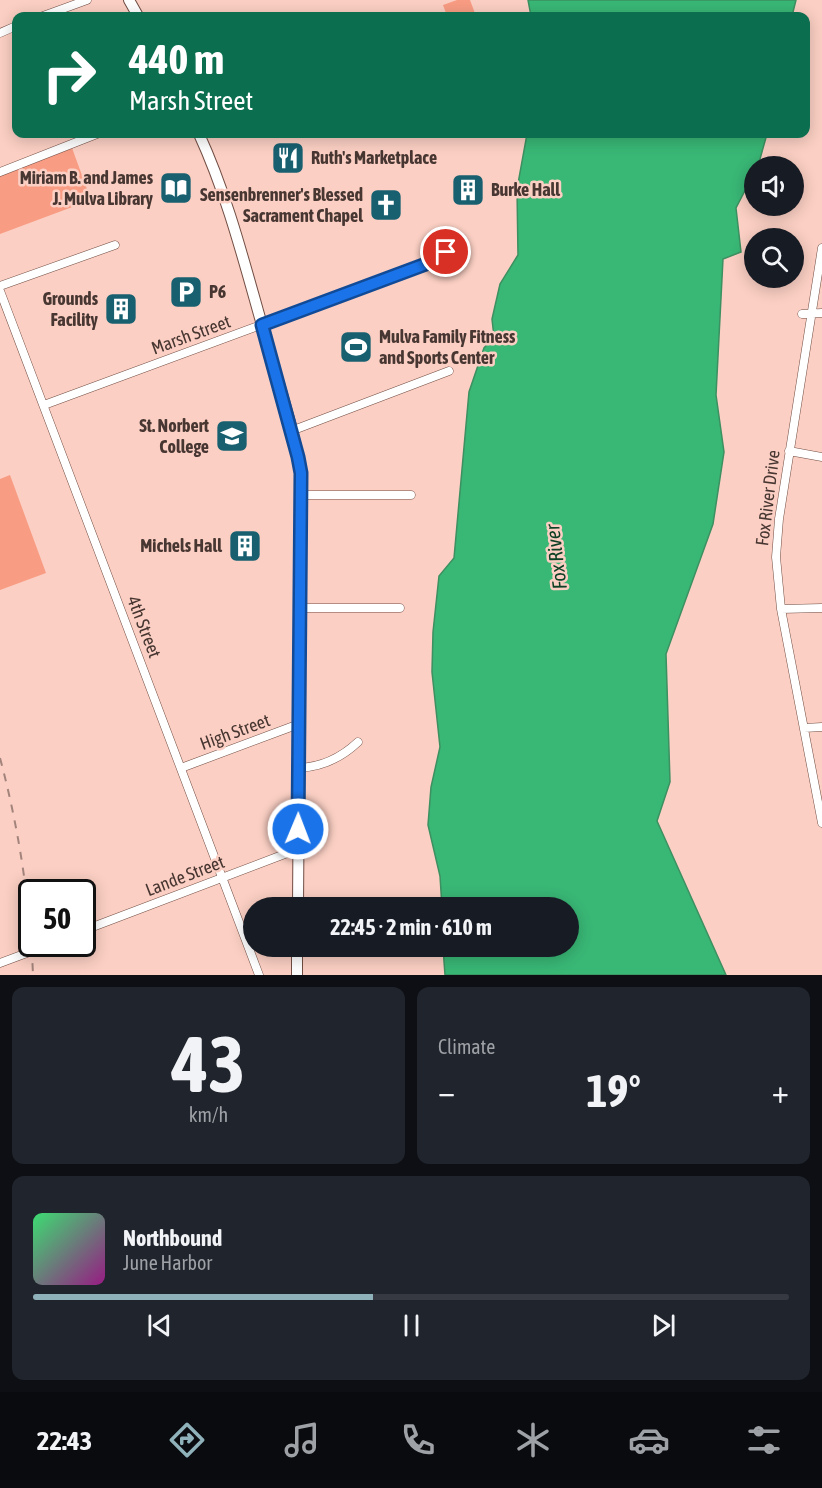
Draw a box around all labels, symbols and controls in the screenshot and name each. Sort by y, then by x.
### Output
text: 440 m [129,35,224,83]
icon: right [30,36,108,114]
text: Marsh Street [129,85,253,116]
restaurant icon: Ruth's Marketplace [270,140,306,176]
place label: Ruth's Marketplace [311,147,437,168]
map controls [744,156,804,288]
button: sound [744,156,804,216]
place label: Miriam B. and James J. Mulva Library [20,167,154,209]
library icon: Miriam B. and James J. Mulva Library [158,170,194,206]
building icon: Burke Hall [450,172,486,208]
place label: Burke Hall [491,179,560,200]
place label: Sensenbrenner's Blessed Sacrament Chapel [200,184,363,226]
church icon: Sensenbrenner's Blessed Sacrament Chapel [368,187,404,223]
pin [420,226,471,277]
button: search [744,228,804,288]
icon: arrive [429,235,462,268]
parking icon: P6 [168,274,204,310]
place label: P6 [209,281,226,302]
place label: Grounds Facility [42,288,99,330]
building icon: Grounds Facility [103,291,139,327]
street label: Marsh Street [148,311,233,359]
place label: Mulva Family Fitness and Sports Center [379,326,516,368]
sports icon: Mulva Family Fitness and Sports Center [338,329,374,365]
place label: St. Norbert College [139,415,210,457]
school or university icon: St. Norbert College [214,418,250,454]
street label: Fox River Drive [751,449,784,547]
water label: Fox River [540,522,571,591]
building icon: Michels Hall [227,528,263,564]
place label: Michels Hall [140,535,222,556]
street label: 4th Street [123,593,166,661]
street label: High Street [197,709,273,754]
position arrow [266,797,330,861]
street label: Lande Street [142,851,227,900]
speed limit sign: 50 [18,879,96,957]
text: 22:45 · 2 min · 610 m [330,914,492,940]
text: 43 [172,1019,245,1109]
text: Climate [438,1035,495,1058]
text: 19° [586,1065,641,1117]
text: − [438,1072,455,1110]
text: + [772,1072,789,1110]
text: km/h [189,1103,228,1126]
text: Northbound [123,1225,222,1251]
text: June Harbor [123,1251,212,1274]
icon: previous [143,1309,176,1342]
icon: pause [395,1309,428,1342]
icon: next [647,1309,680,1342]
icon: directions [166,1419,208,1461]
icon: music [281,1419,323,1461]
icon: phone [397,1419,439,1461]
icon: climate [512,1419,554,1461]
icon: car [628,1419,670,1461]
icon: filters [743,1419,785,1461]
text: 22:43 [37,1425,92,1456]

